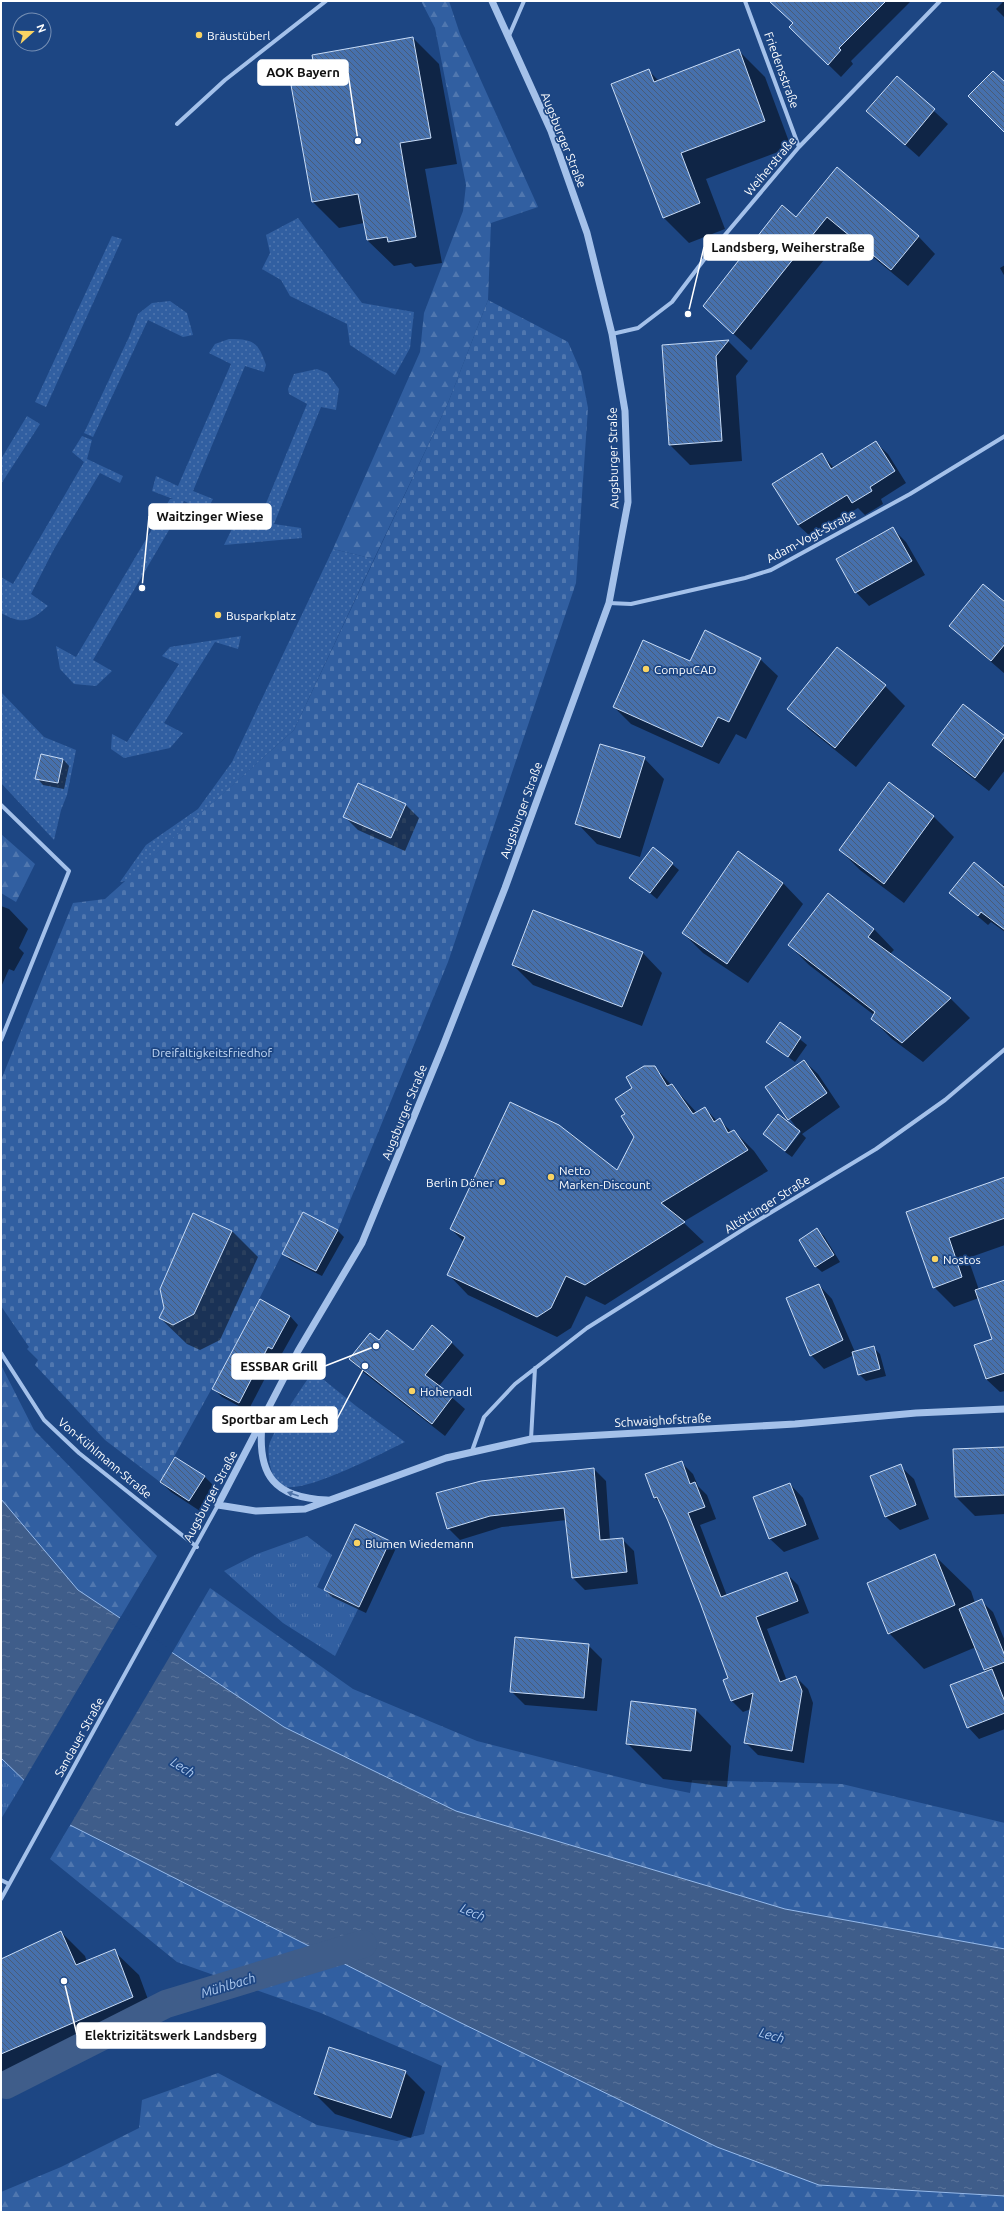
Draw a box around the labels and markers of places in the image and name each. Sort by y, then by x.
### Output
place label: Bräustüberl [207,29,270,42]
marker: Bräustüberl [194,30,204,40]
callout: AOK Bayern [258,60,348,85]
callout: Landsberg, Weiherstraße [704,235,873,260]
callout: Waitzinger Wiese [149,504,271,529]
place label: Busparkplatz [226,609,297,622]
marker: Busparkplatz [213,610,223,620]
place label: CompuCAD [654,663,717,676]
marker: CompuCAD [641,664,651,674]
place label: Netto Marken-Discount [559,1164,651,1191]
marker: Netto Marken-Discount [546,1172,556,1182]
place label: Berlin Döner [426,1176,494,1189]
marker: Berlin Döner [497,1177,507,1187]
place label: Nostos [943,1253,981,1266]
marker: Nostos [930,1254,940,1264]
callout: ESSBAR Grill [232,1354,325,1379]
place label: Hohenadl [420,1385,472,1398]
marker: Hohenadl [407,1386,417,1396]
callout: Sportbar am Lech [213,1407,337,1432]
place label: Blumen Wiedemann [365,1537,474,1550]
marker: Blumen Wiedemann [352,1538,362,1548]
callout: Elektrizitätswerk Landsberg [77,2023,265,2048]

